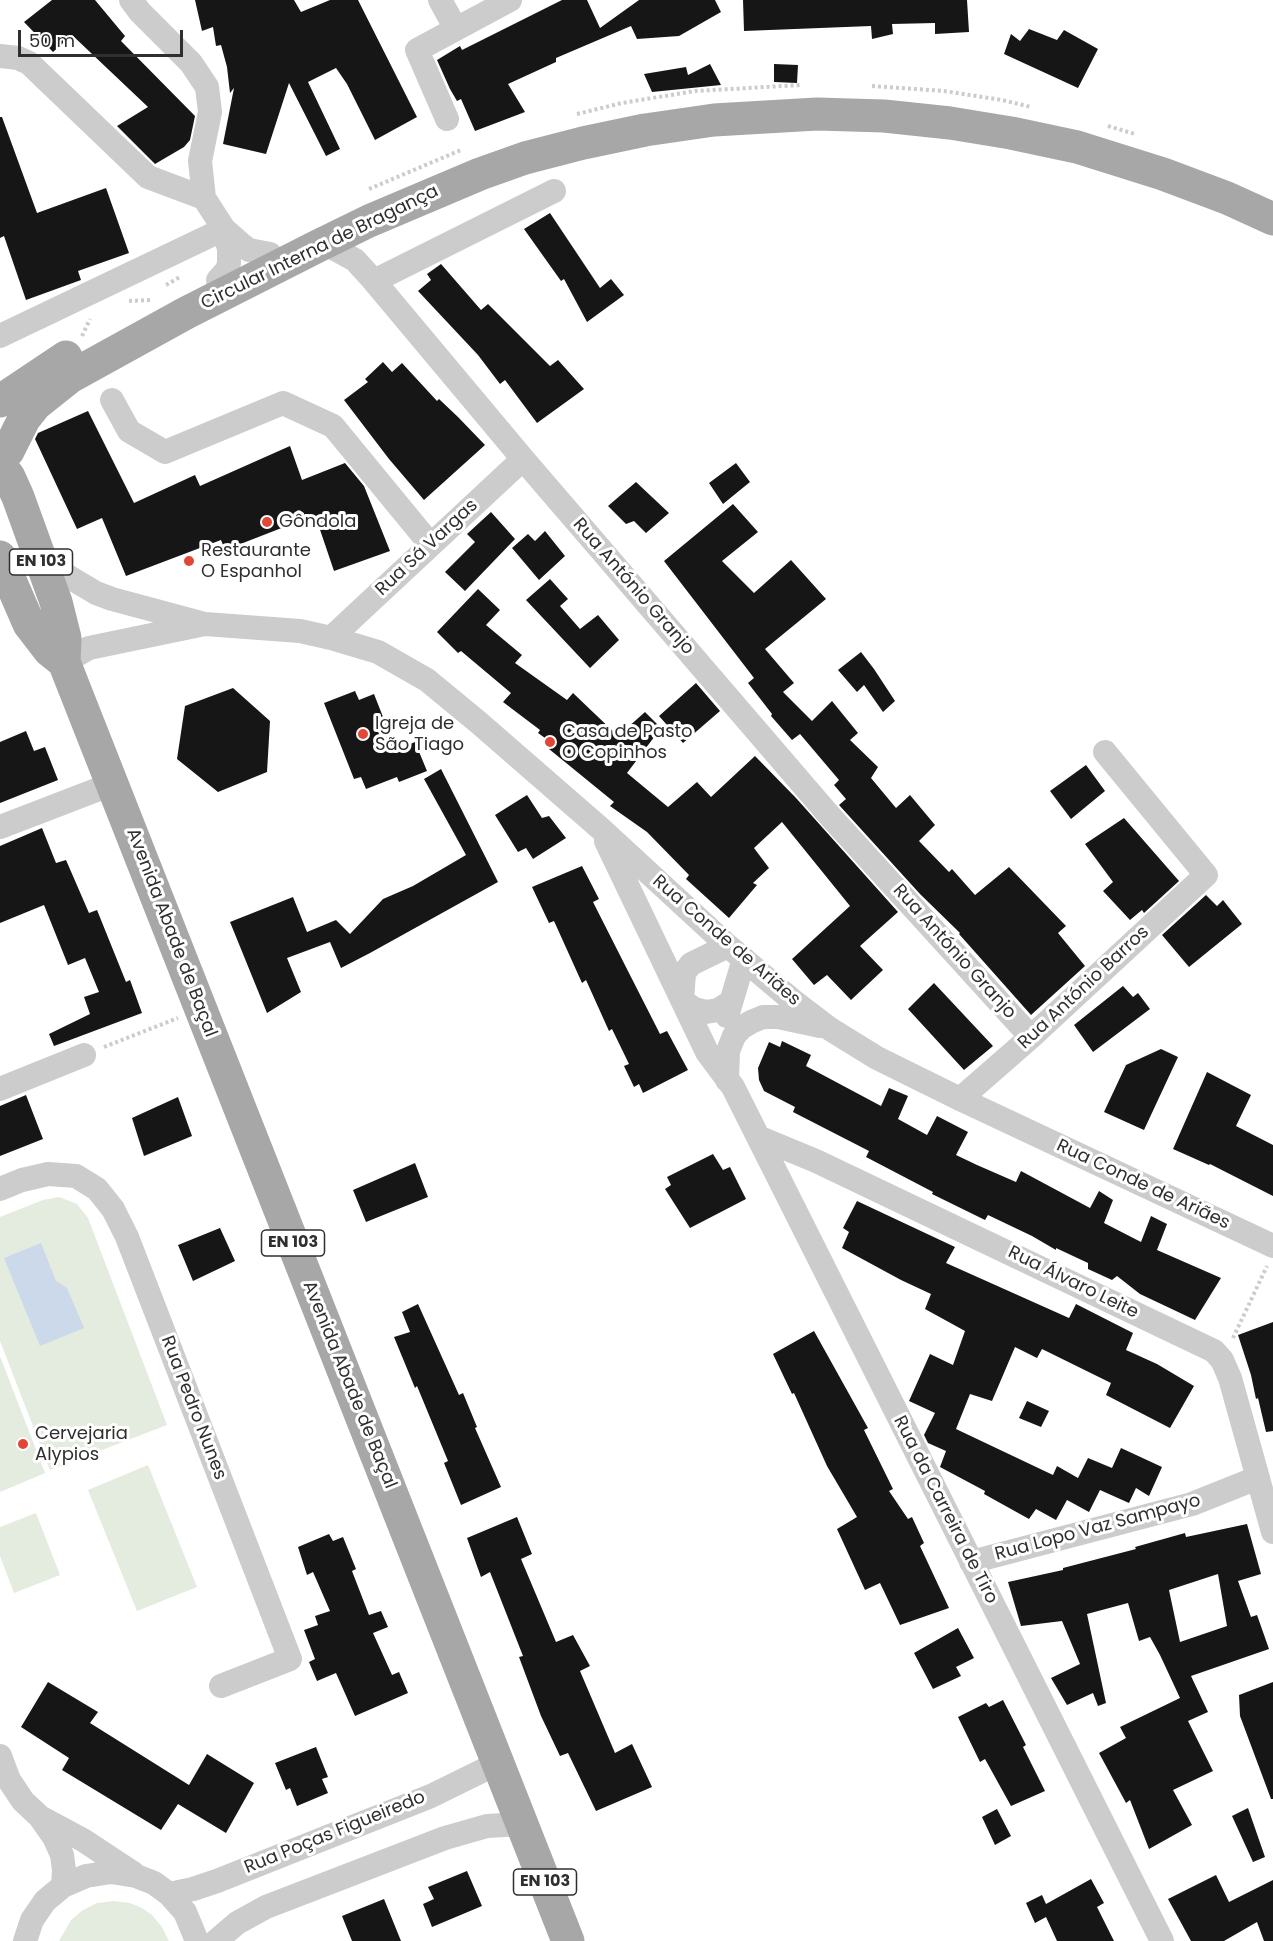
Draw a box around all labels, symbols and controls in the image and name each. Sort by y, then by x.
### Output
scale bar [21,18,186,56]
text: 50 m [29,28,75,53]
street label: Circular Interna de Bragança [198,181,442,315]
street label: Rua Sá Vargas [371,495,483,601]
place label: Gôndola [279,511,356,533]
street label: Rua António Granjo [568,514,698,660]
marker: Gôndola [260,515,274,529]
place label: Restaurante O Espanhol [201,540,311,582]
road number: EN 103 [9,549,72,575]
marker: Restaurante O Espanhol [182,554,196,568]
place label: Igreja de São Tiago [375,713,464,756]
place label: Casa de Pasto O Copinhos [562,721,693,764]
marker: Igreja de São Tiago [356,727,370,741]
marker: Casa de Pasto O Copinhos [543,735,557,749]
street label: Avenida Abade de Baçal [121,826,221,1040]
street label: Rua Conde de Ariães [648,871,804,1011]
street label: Rua António Granjo [888,880,1020,1024]
street label: Rua António Barros [1014,922,1154,1054]
street label: Rua Conde de Ariães [1053,1135,1233,1235]
road number: EN 103 [262,1230,324,1256]
street label: Rua Álvaro Leite [1004,1242,1142,1324]
street label: Avenida Abade de Baçal [297,1278,401,1492]
street label: Rua Pedro Nunes [156,1333,230,1483]
street label: Rua da Carreira de Tiro [888,1412,1002,1608]
place label: Cervejaria Alypios [35,1423,128,1466]
marker: Cervejaria Alypios [16,1437,30,1451]
street label: Rua Lopo Vaz Sampayo [993,1490,1203,1566]
street label: Rua Poças Figueiredo [241,1787,429,1879]
road number: EN 103 [514,1869,576,1895]

